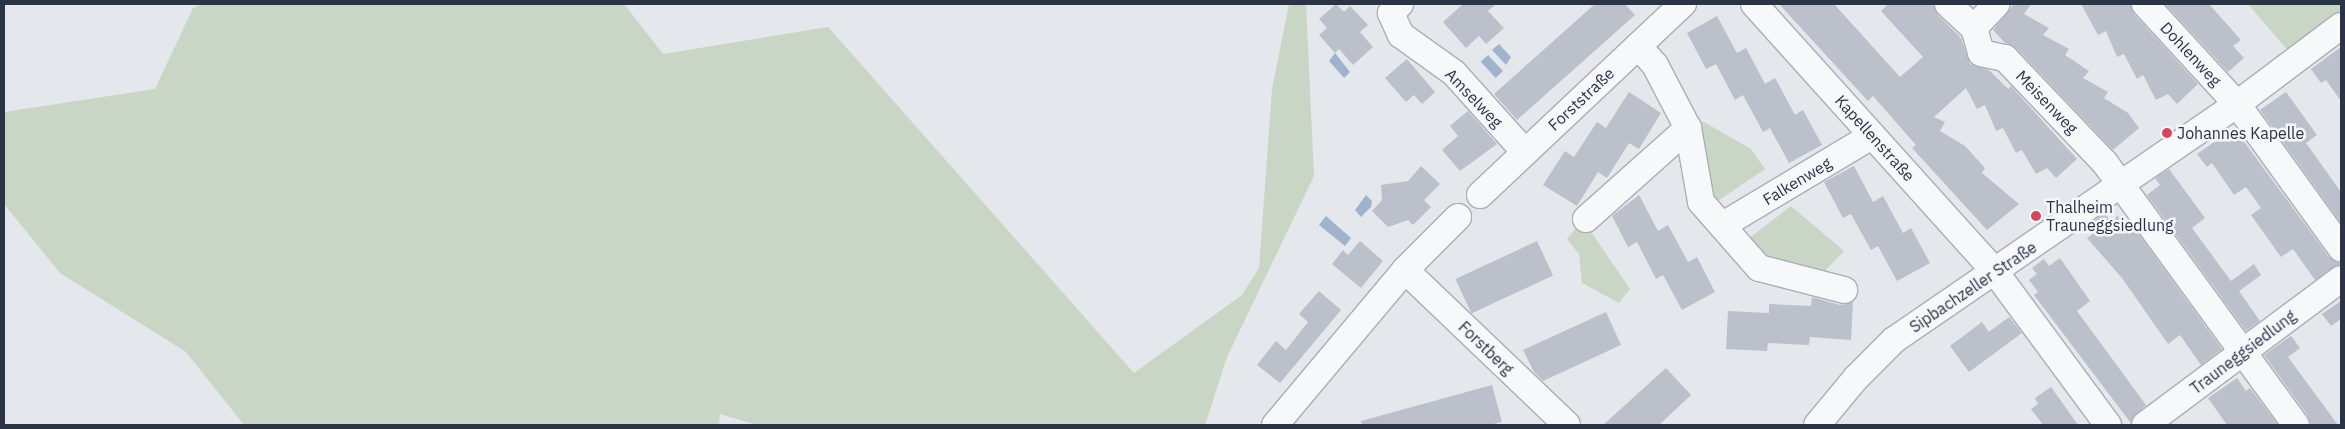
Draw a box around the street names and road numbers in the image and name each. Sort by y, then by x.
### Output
street label: Dohlenweg [2157,18,2225,90]
street label: Forststraße [1544,64,1618,134]
street label: Amselweg [1441,65,1507,131]
street label: Meisenweg [2012,66,2082,138]
street label: Kapellenstraße [1831,91,1919,185]
street label: Falkenweg [1759,153,1835,209]
street label: Sipbachzeller Straße [1906,237,2040,337]
street label: Trauneggsiedlung [2186,306,2300,398]
street label: Forstberg [1455,317,1517,379]

